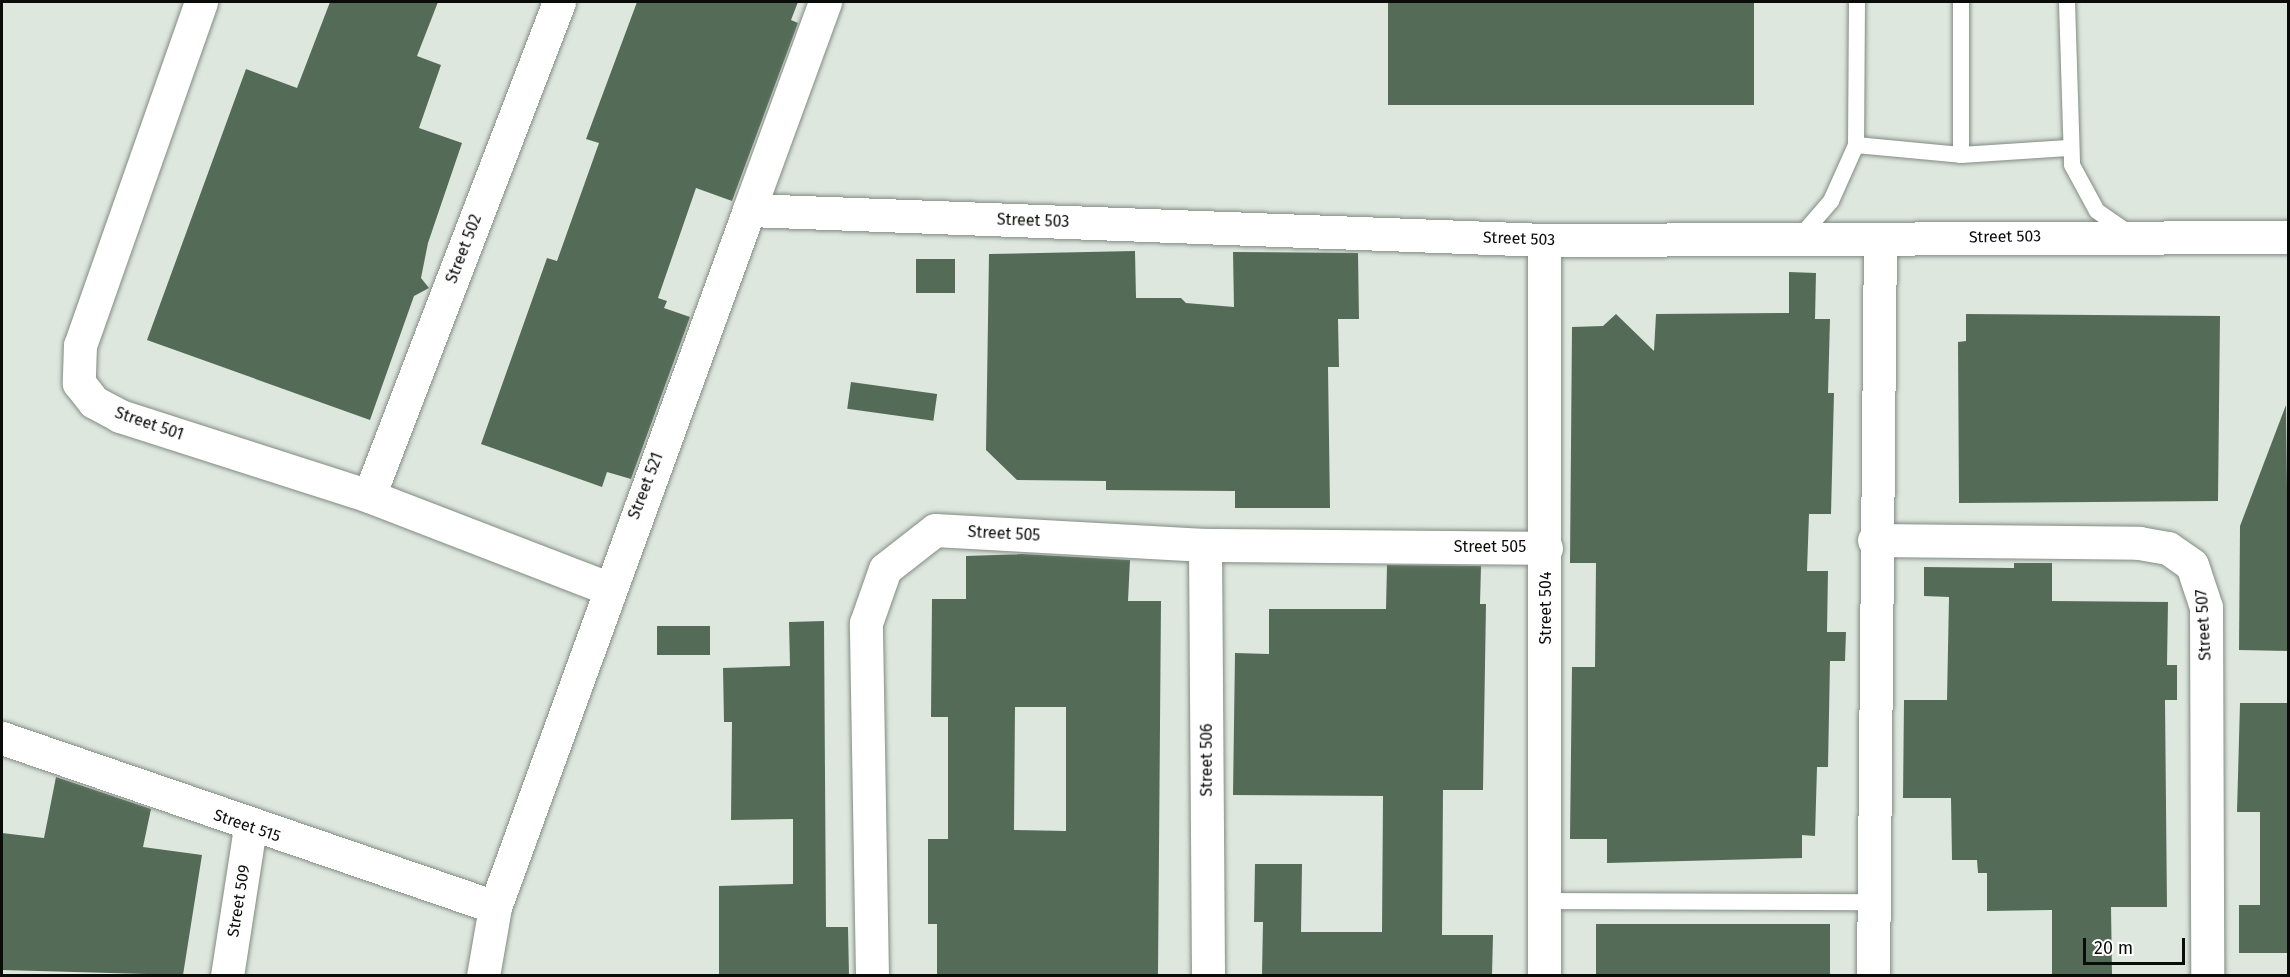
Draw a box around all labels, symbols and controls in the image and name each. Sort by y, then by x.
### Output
street label: Street 503 [996,210,1070,232]
street label: Street 502 [442,212,486,286]
street label: Street 503 [1969,227,2041,247]
street label: Street 503 [1482,228,1556,250]
street label: Street 501 [112,403,186,445]
street label: Street 521 [625,450,667,522]
street label: Street 505 [967,523,1041,545]
street label: Street 505 [1454,537,1526,557]
street label: Street 504 [1536,571,1556,645]
street label: Street 507 [2193,589,2215,661]
street label: Street 506 [1197,723,1217,797]
street label: Street 515 [211,806,283,846]
street label: Street 509 [224,864,254,938]
scale bar [2086,926,2188,964]
text: 20 m [2094,937,2133,959]

